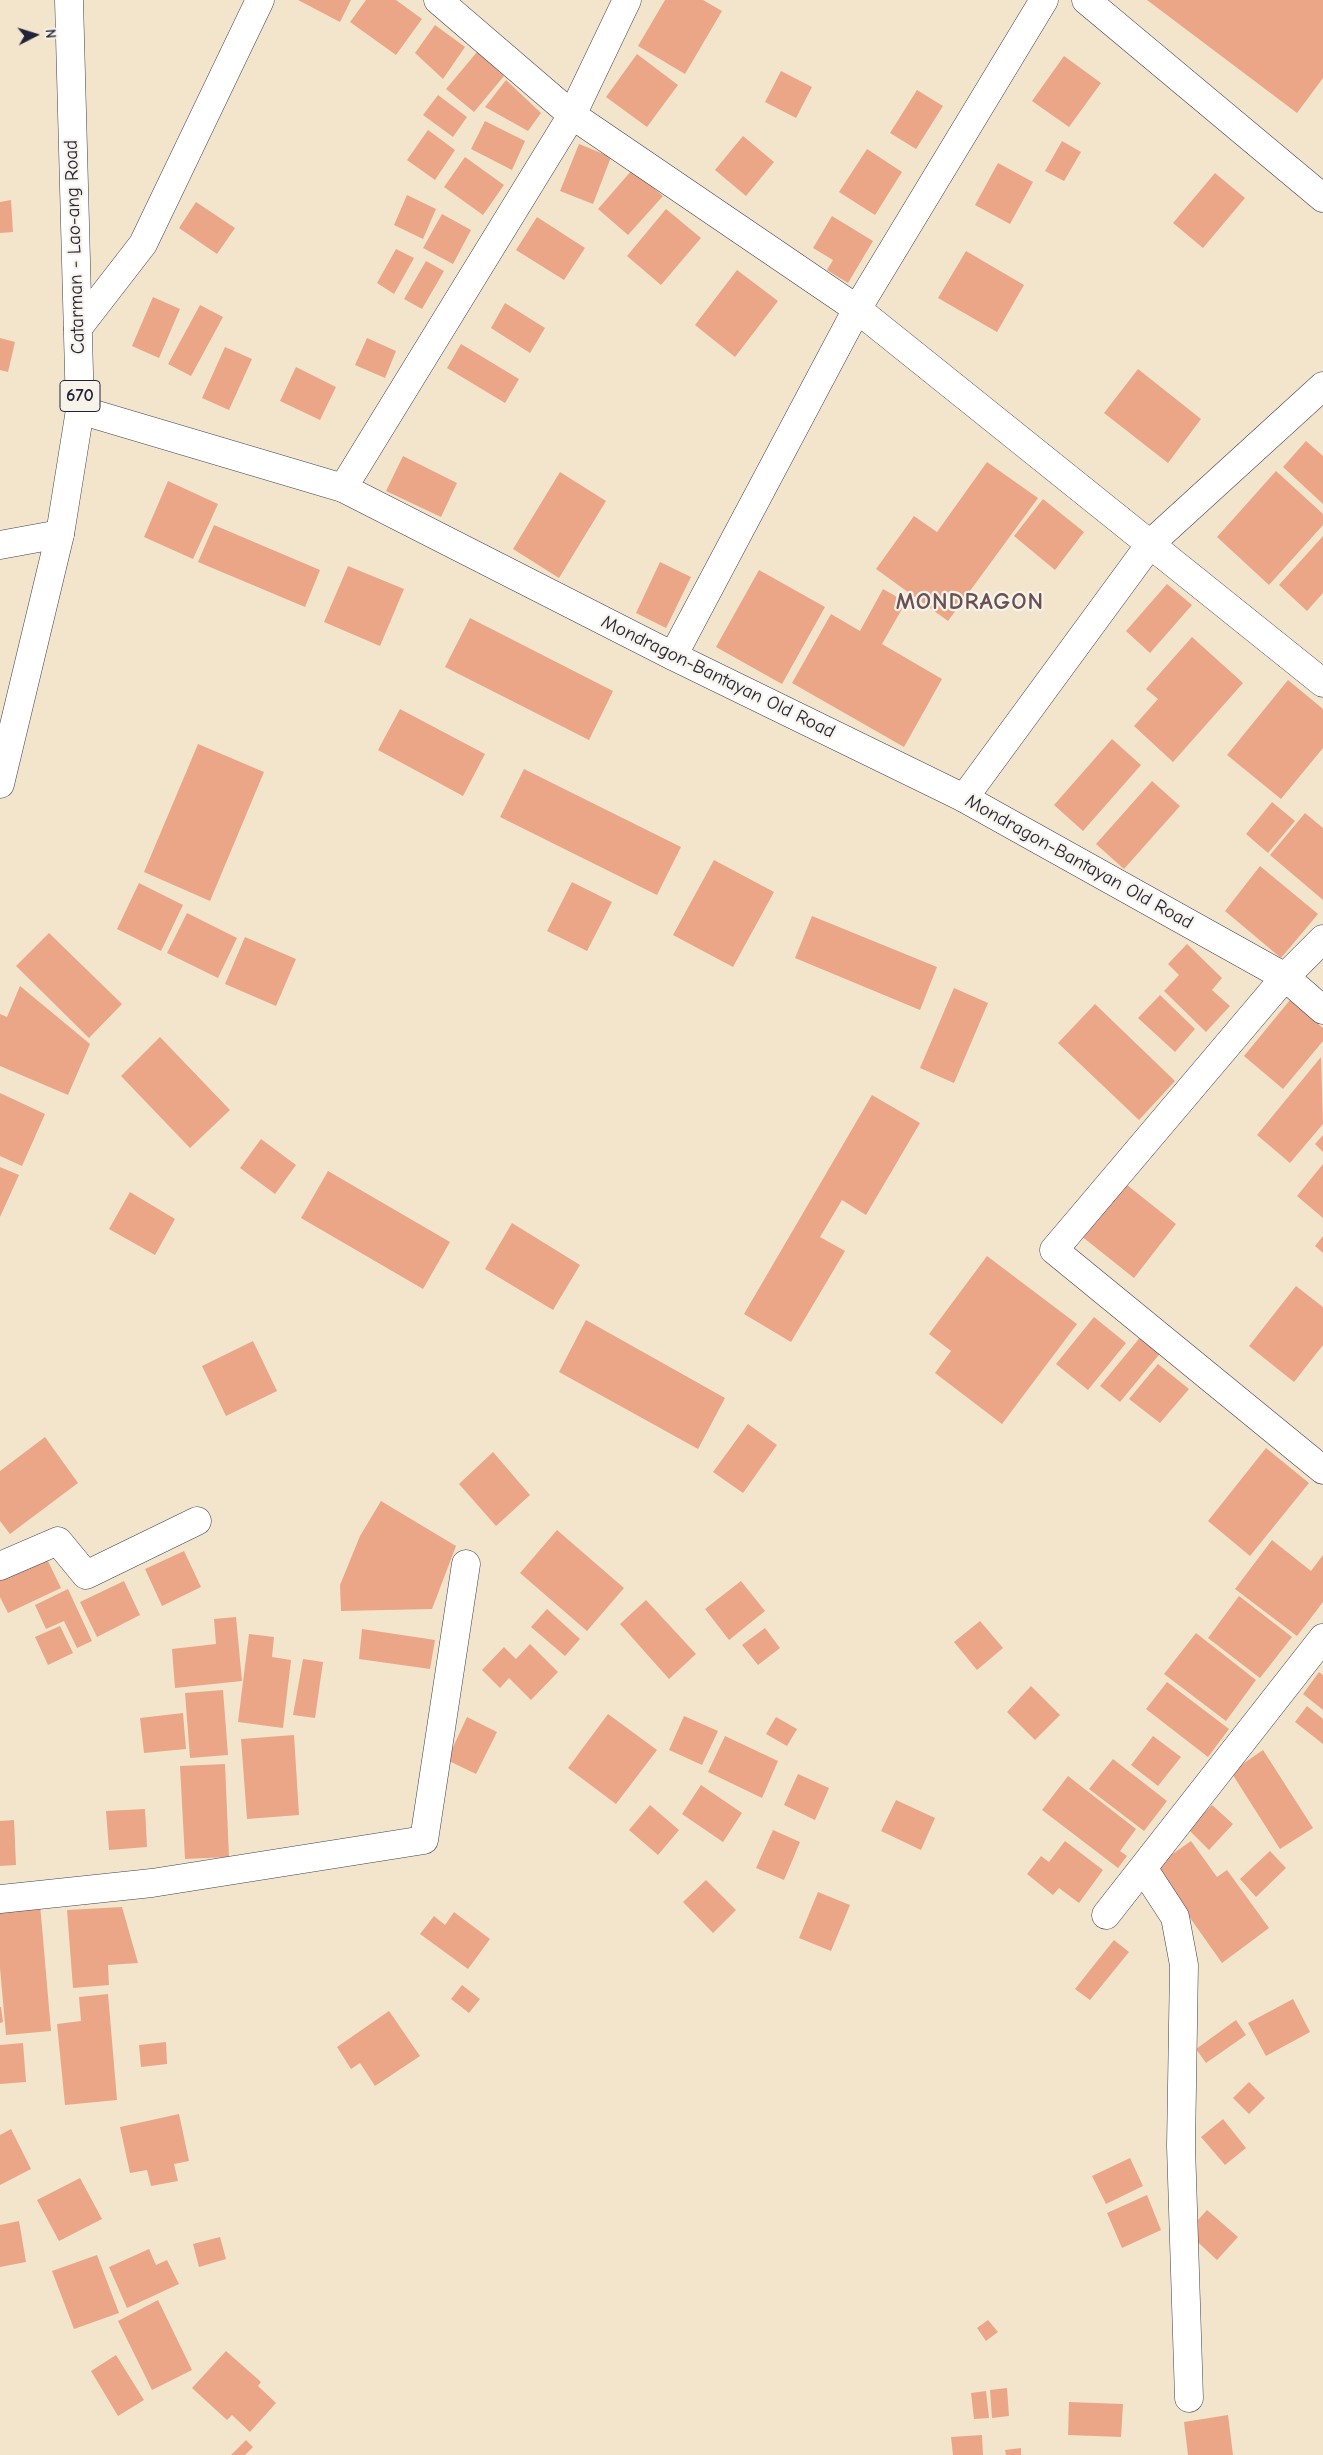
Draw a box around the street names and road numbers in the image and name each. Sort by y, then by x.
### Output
street label: Catarman - Lao-ang Road [60,139,90,355]
road number: 670 [60,381,100,412]
street label: Mondragon-Bantayan Old Road [597,610,839,744]
street label: Mondragon-Bantayan Old Road [961,790,1197,934]

